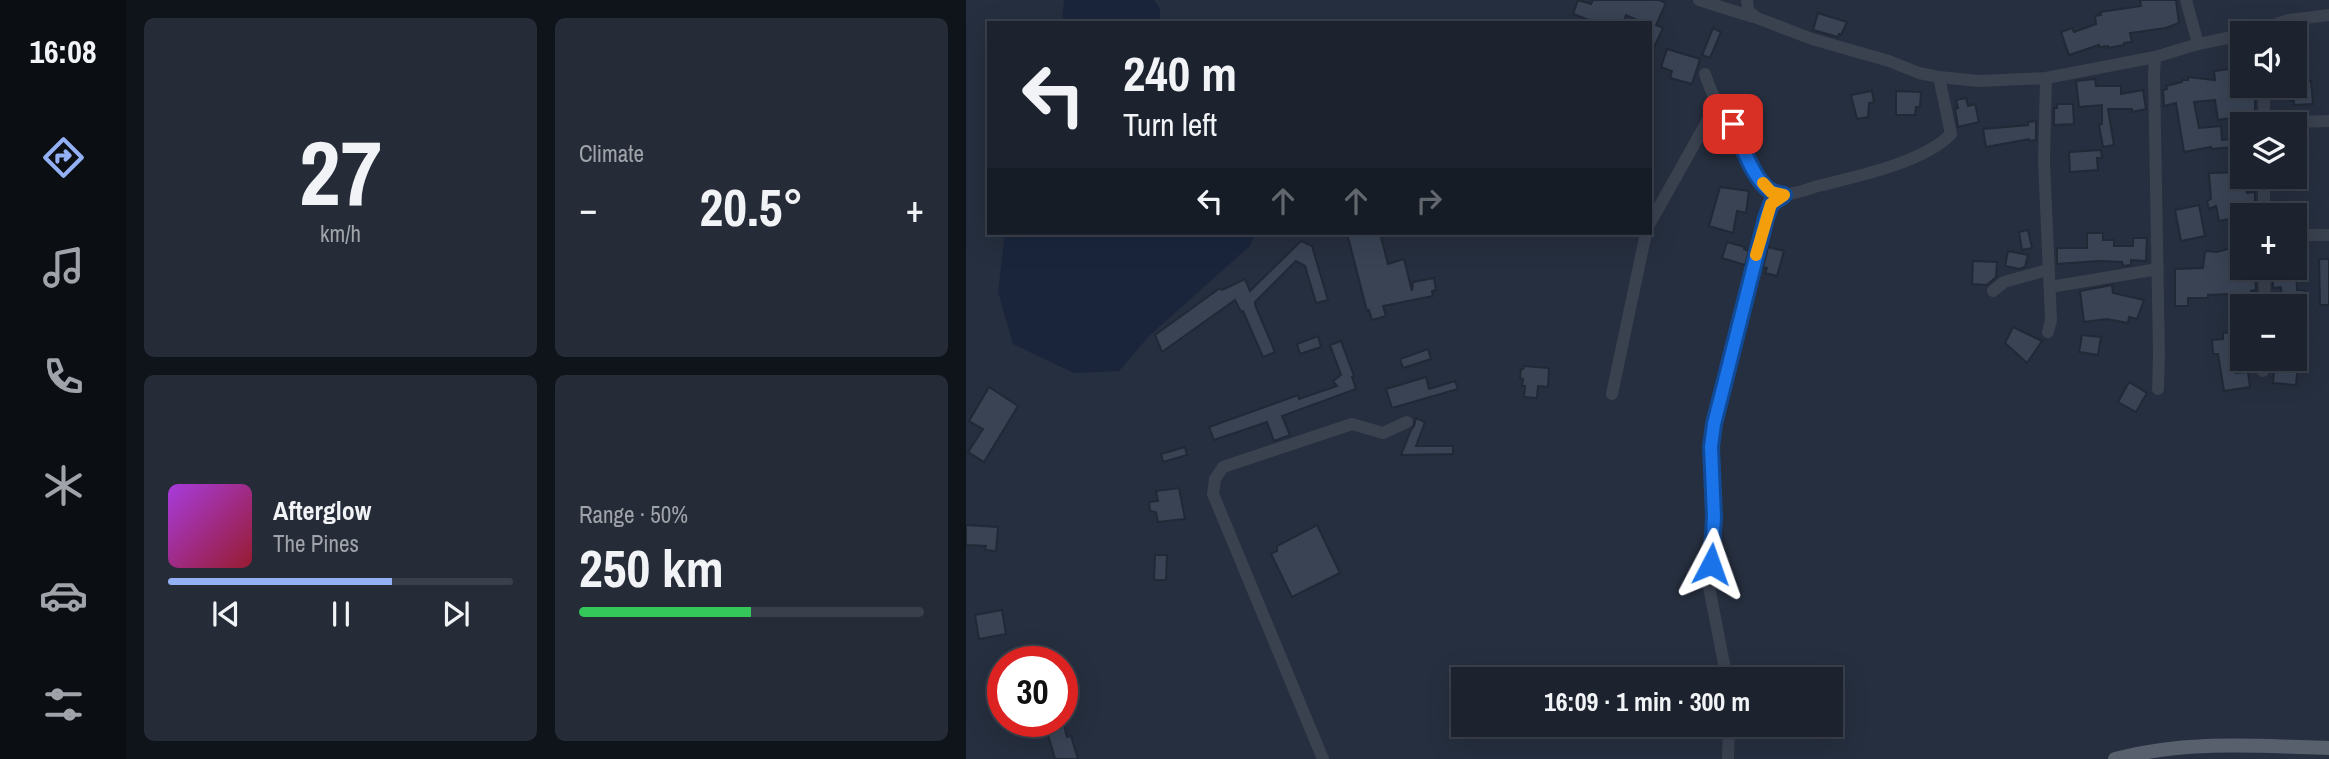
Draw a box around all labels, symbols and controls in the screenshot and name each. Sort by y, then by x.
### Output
map controls [2230,21,2307,371]
button: sound [2230,21,2307,98]
text: 16:08 [29,30,97,73]
text: 240 m [1123,40,1237,106]
icon: left [1008,49,1099,140]
pin [1703,94,1763,154]
text: Turn left [1123,103,1217,146]
icon: arrive [1714,105,1752,143]
text: 27 [299,111,382,233]
button: layers [2230,112,2307,189]
icon: directions [39,133,88,182]
text: Climate [579,138,644,169]
text: 20.5° [700,172,803,242]
icon: left [1191,182,1229,220]
icon: ahead [1264,182,1302,220]
icon: ahead [1337,182,1375,220]
icon: right [1410,182,1448,220]
text: − [579,183,597,234]
text: + [906,183,924,234]
button: + [2230,203,2307,280]
text: km/h [320,218,361,249]
icon: music [39,243,88,292]
button: − [2230,294,2307,371]
icon: phone [39,352,88,401]
icon: climate [39,461,88,510]
text: Afterglow [273,493,371,528]
text: Range · 50% [579,499,688,530]
position arrow [1674,527,1748,601]
text: The Pines [273,528,359,559]
text: 250 km [579,533,724,603]
icon: car [39,571,88,620]
icon: previous [207,595,245,633]
icon: pause [322,595,360,633]
icon: next [437,595,475,633]
speed limit sign: 30 [987,646,1078,737]
icon: filters [39,680,88,729]
text: 16:09 · 1 min · 300 m [1544,684,1750,719]

